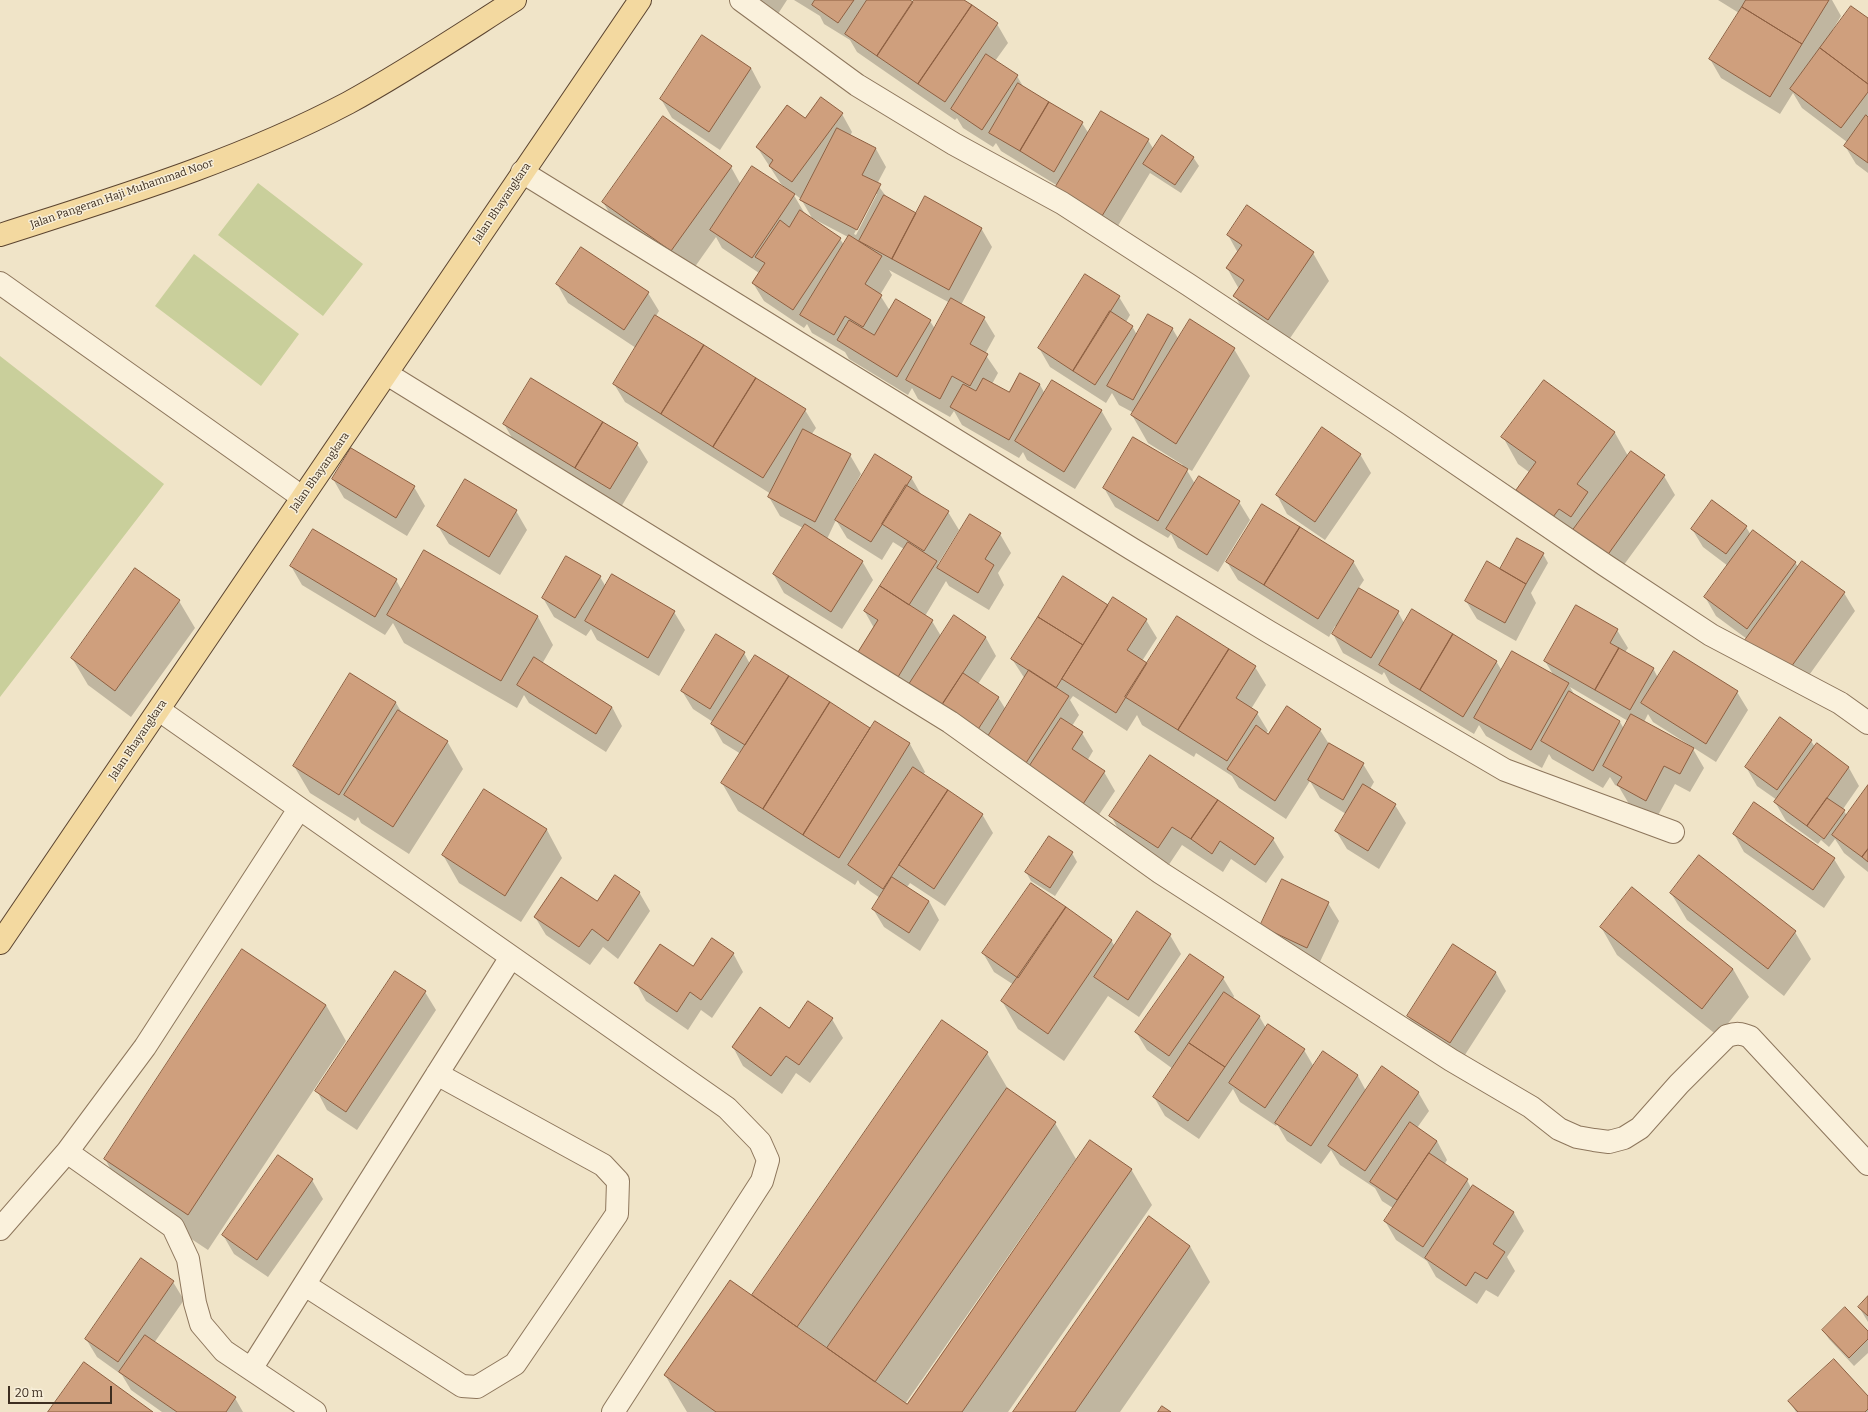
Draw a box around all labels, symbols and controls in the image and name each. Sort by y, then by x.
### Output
street label: Jalan Pangeran Haji Muhammad Noor [29,156,215,232]
street label: Jalan Bhayangkara [470,160,534,246]
street label: Jalan Bhayangkara [288,430,352,514]
street label: Jalan Bhayangkara [106,697,170,783]
scale bar [10,1378,114,1404]
text: 20 m [15,1386,43,1400]

